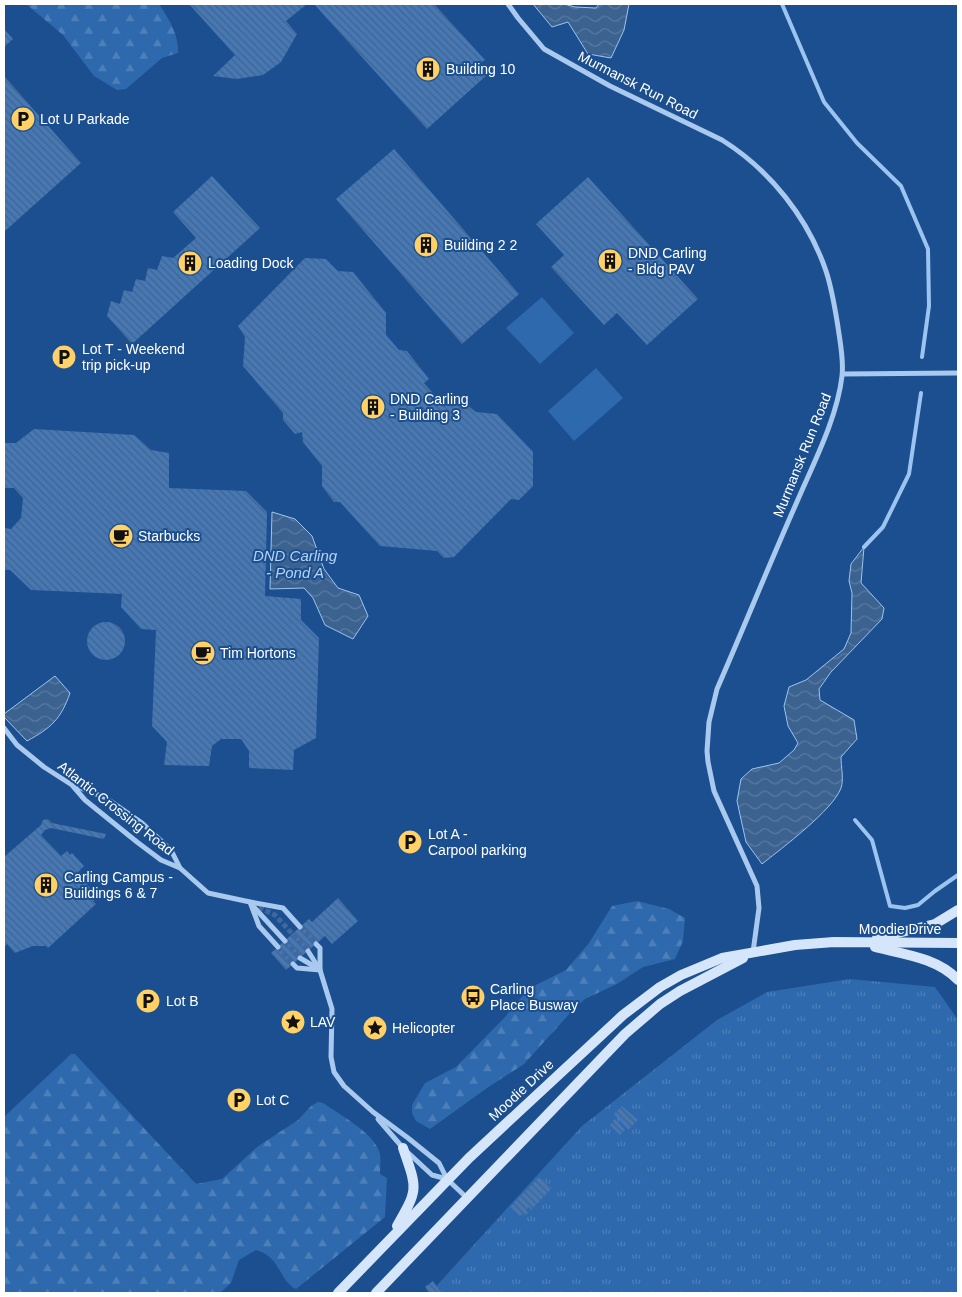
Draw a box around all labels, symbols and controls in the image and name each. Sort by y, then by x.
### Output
street label: Murmansk Run Road [575,48,701,122]
building icon: Building 10 [415,56,441,82]
place label: Building 10 [446,61,515,77]
parking icon: Lot U Parkade [10,106,36,132]
place label: Lot U Parkade [40,111,130,127]
building icon: Building 2 2 [413,232,439,258]
place label: Building 2 2 [444,237,517,253]
place label: DND Carling - Bldg PAV [628,245,707,277]
building icon: DND Carling - Bldg PAV [597,248,623,274]
building icon: Loading Dock [177,250,203,276]
place label: Loading Dock [208,255,295,271]
place label: Lot T - Weekend trip pick-up [82,341,185,373]
parking icon: Lot T - Weekend trip pick-up [51,344,77,370]
place label: DND Carling - Building 3 [390,391,469,423]
street label: Murmansk Run Road [770,391,834,519]
building icon: DND Carling - Building 3 [360,394,386,420]
cafe icon: Starbucks [108,523,134,549]
place label: Starbucks [138,528,200,544]
water label: DND Carling - Pond A [253,547,338,581]
cafe icon: Tim Hortons [190,640,216,666]
place label: Tim Hortons [220,645,296,661]
street label: Atlantic Crossing Road [55,758,177,858]
place label: Lot A - Carpool parking [428,826,527,858]
parking icon: Lot A - Carpool parking [397,829,423,855]
place label: Carling Campus - Buildings 6 & 7 [64,869,173,901]
building icon: Carling Campus - Buildings 6 & 7 [33,872,59,898]
street label: Moodie Drive [859,921,941,937]
place label: Carling Place Busway [490,981,578,1013]
bus stop icon: Carling Place Busway [460,984,486,1010]
parking icon: Lot B [135,988,161,1014]
place label: Lot B [166,993,199,1009]
place icon: LAV [280,1009,306,1035]
place label: LAV [310,1014,336,1030]
place icon: Helicopter [362,1015,388,1041]
place label: Helicopter [392,1020,455,1036]
street label: Moodie Drive [485,1056,557,1124]
parking icon: Lot C [226,1087,252,1113]
place label: Lot C [256,1092,289,1108]

